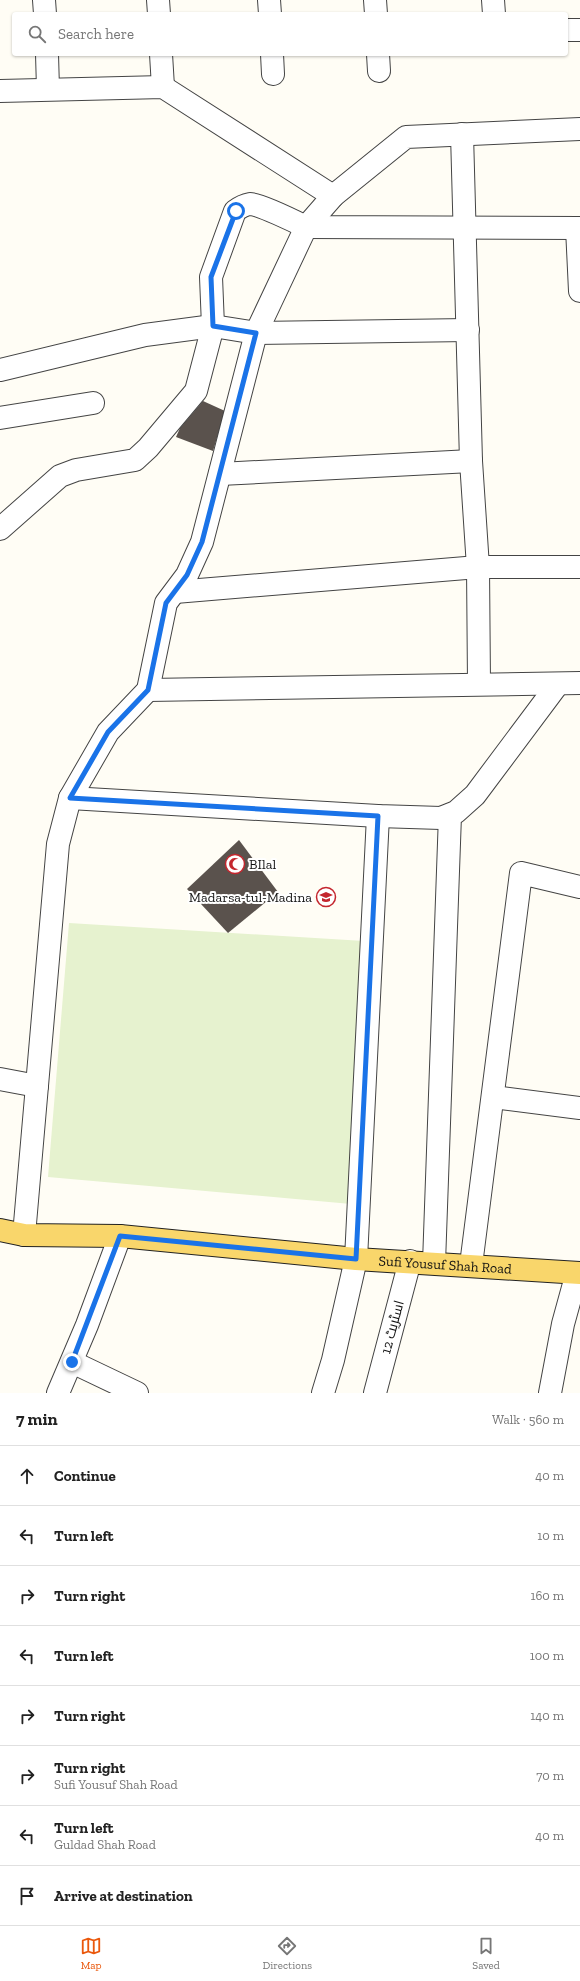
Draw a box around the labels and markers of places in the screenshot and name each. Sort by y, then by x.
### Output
mosque icon: BIlal [224,853,246,875]
place label: BIlal [249,856,276,873]
school or university icon: Madarsa-tul-Madina [315,886,337,908]
place label: Madarsa-tul-Madina [189,889,312,906]

